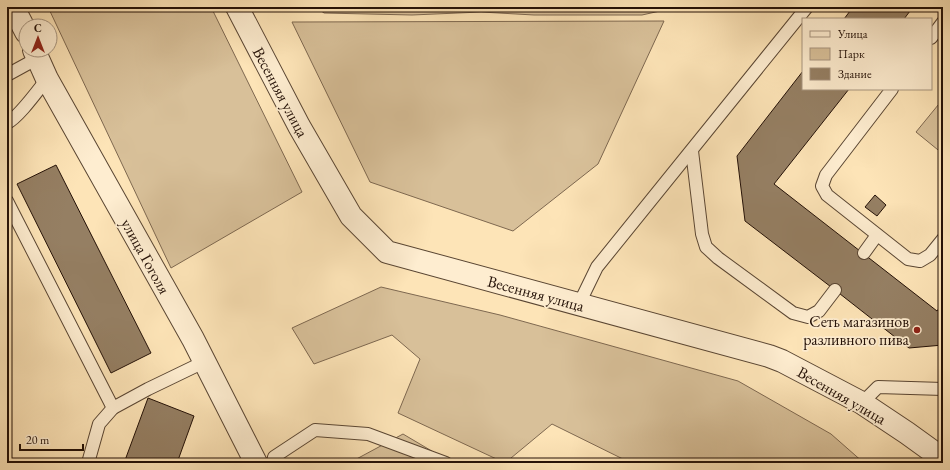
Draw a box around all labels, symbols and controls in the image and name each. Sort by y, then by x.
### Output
north arrow [18,18,58,58]
legend [802,18,932,90]
text: С [34,21,42,35]
text: Улица [837,26,868,42]
street label: Весенняя улица [248,43,313,142]
text: Парк [838,46,865,62]
text: Здание [838,66,872,82]
street label: улица Гоголя [116,215,175,298]
street label: Весенняя улица [485,270,587,317]
place label: Сеть магазинов разливного пива [803,311,910,350]
marker: Сеть магазинов разливного пива [912,325,922,335]
street label: Весенняя улица [793,361,891,430]
scale bar [20,426,83,452]
text: 20 m [26,432,50,448]

